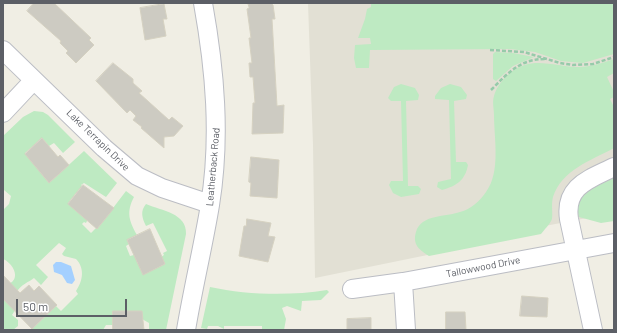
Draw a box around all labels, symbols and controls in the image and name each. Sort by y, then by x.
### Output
street label: Lake Terrapin Drive [64,107,132,173]
street label: Leatherback Road [204,127,222,207]
street label: Tallowwood Drive [445,254,521,280]
scale bar [18,291,129,317]
text: 50 m [23,299,48,313]

